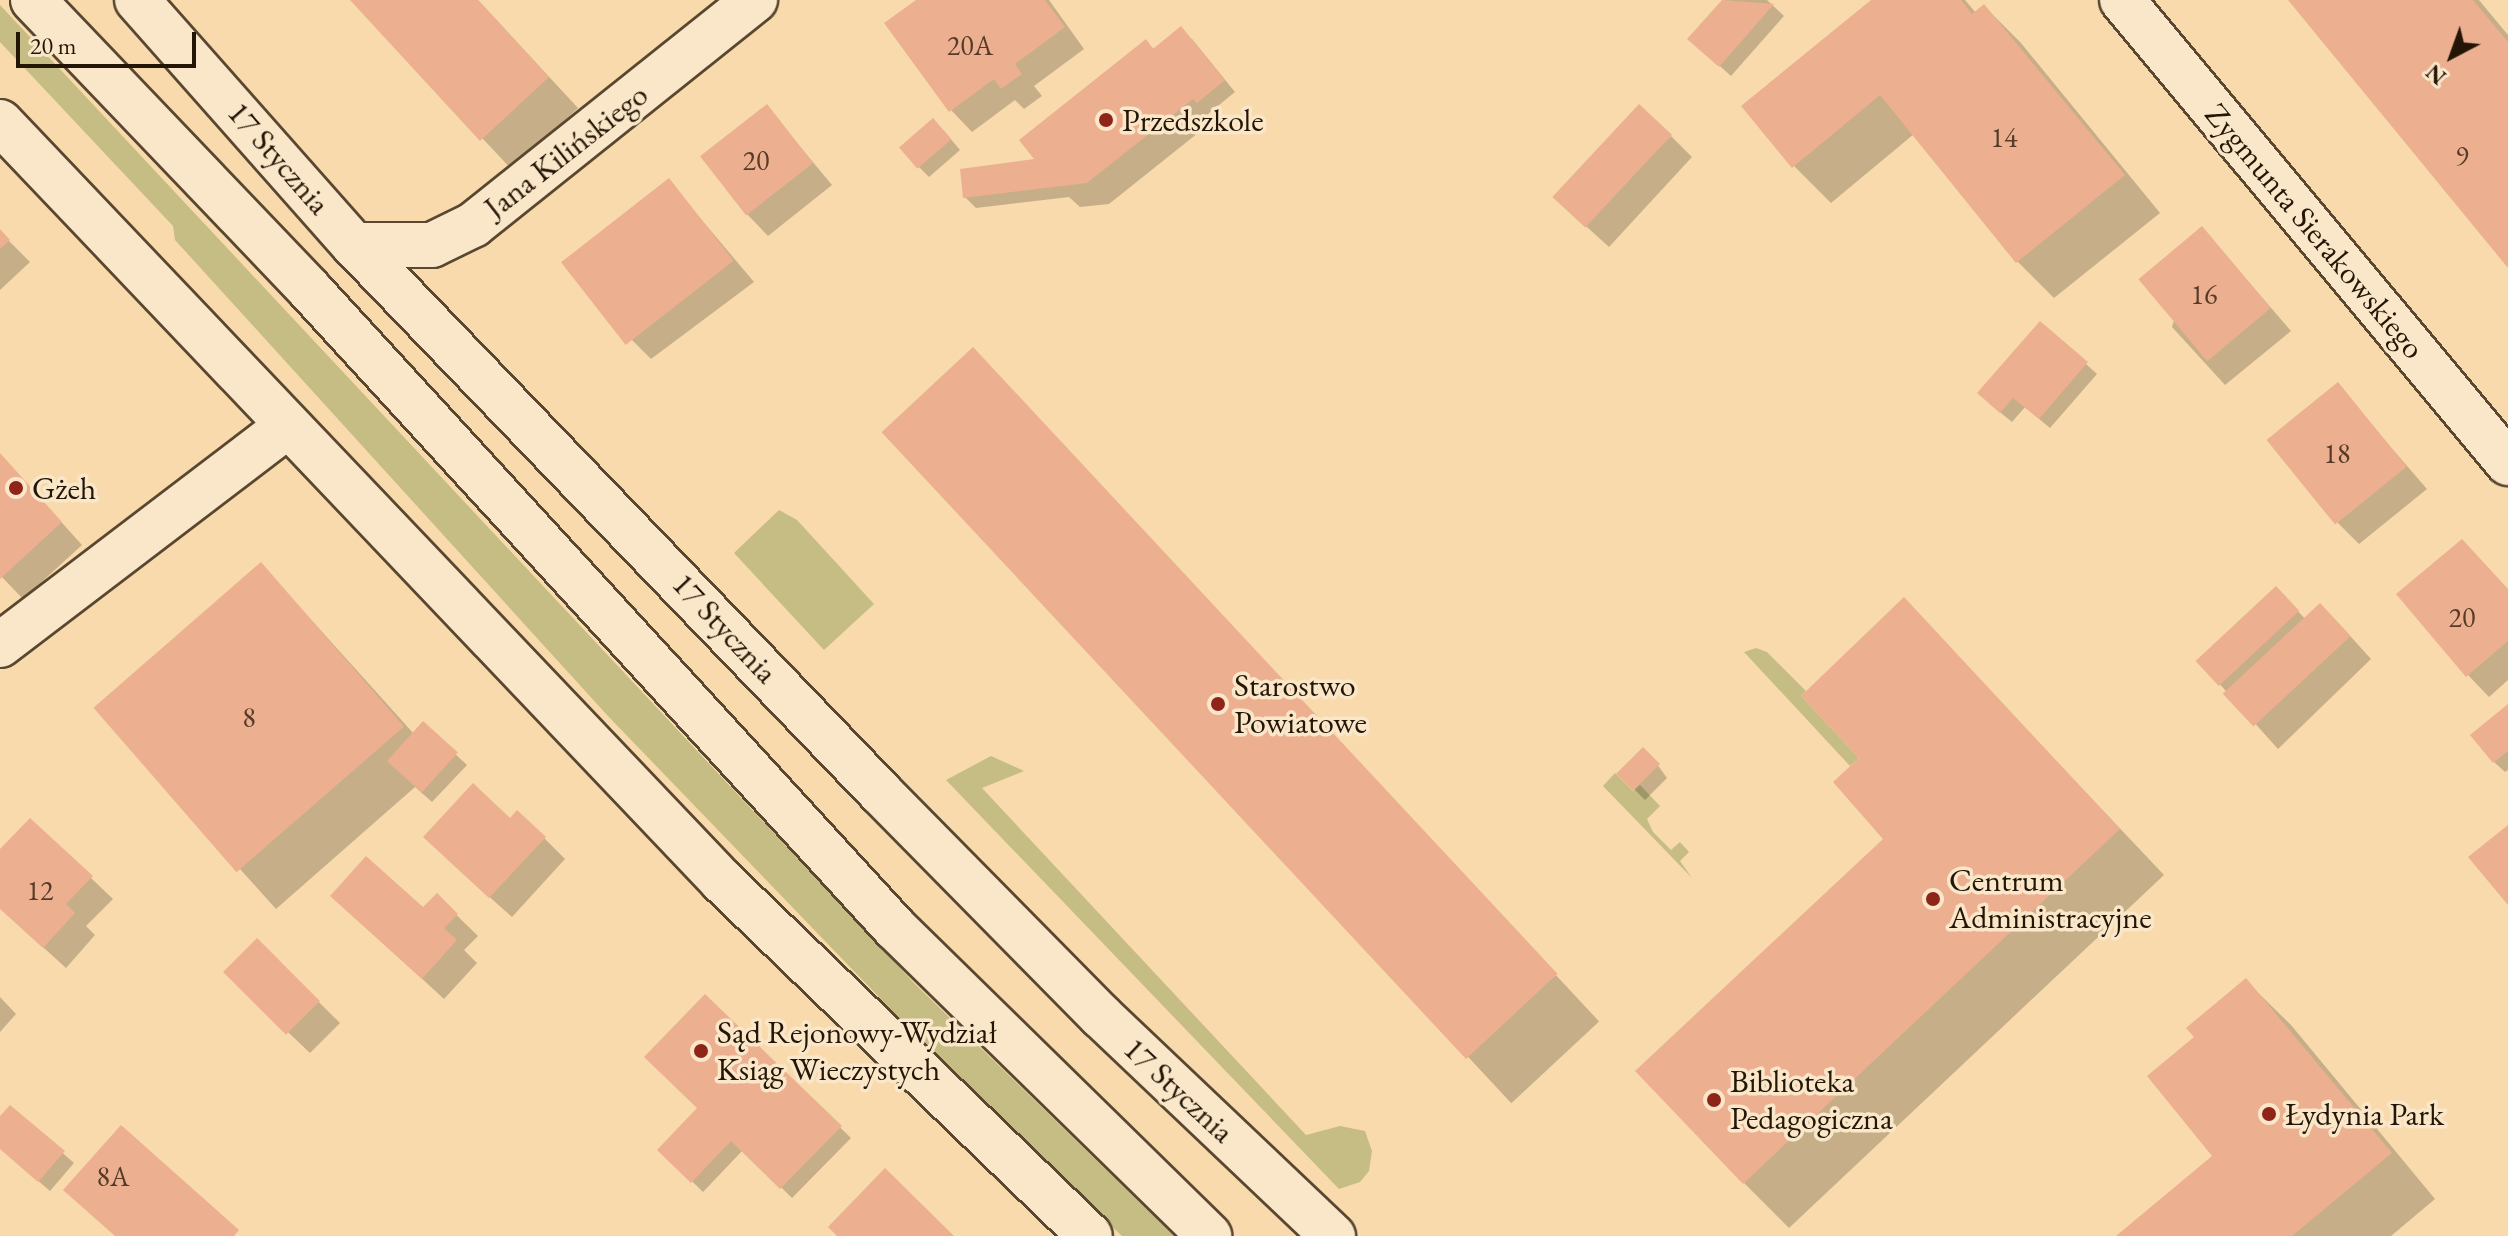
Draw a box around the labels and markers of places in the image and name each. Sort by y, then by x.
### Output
place label: Przedszkole [1122,101,1264,139]
marker: Przedszkole [1097,111,1115,129]
place label: Gżeh [32,469,96,507]
marker: Gżeh [7,479,25,497]
place label: Starostwo Powiatowe [1234,667,1367,742]
marker: Starostwo Powiatowe [1209,695,1227,713]
place label: Centrum Administracyjne [1949,862,2152,937]
marker: Centrum Administracyjne [1924,890,1942,908]
place label: Sąd Rejonowy-Wydział Ksiąg Wieczystych [717,1014,997,1089]
marker: Sąd Rejonowy-Wydział Ksiąg Wieczystych [692,1042,710,1060]
place label: Biblioteka Pedagogiczna [1730,1063,1893,1138]
marker: Biblioteka Pedagogiczna [1705,1091,1723,1109]
place label: Łydynia Park [2285,1095,2444,1133]
marker: Łydynia Park [2260,1105,2278,1123]

